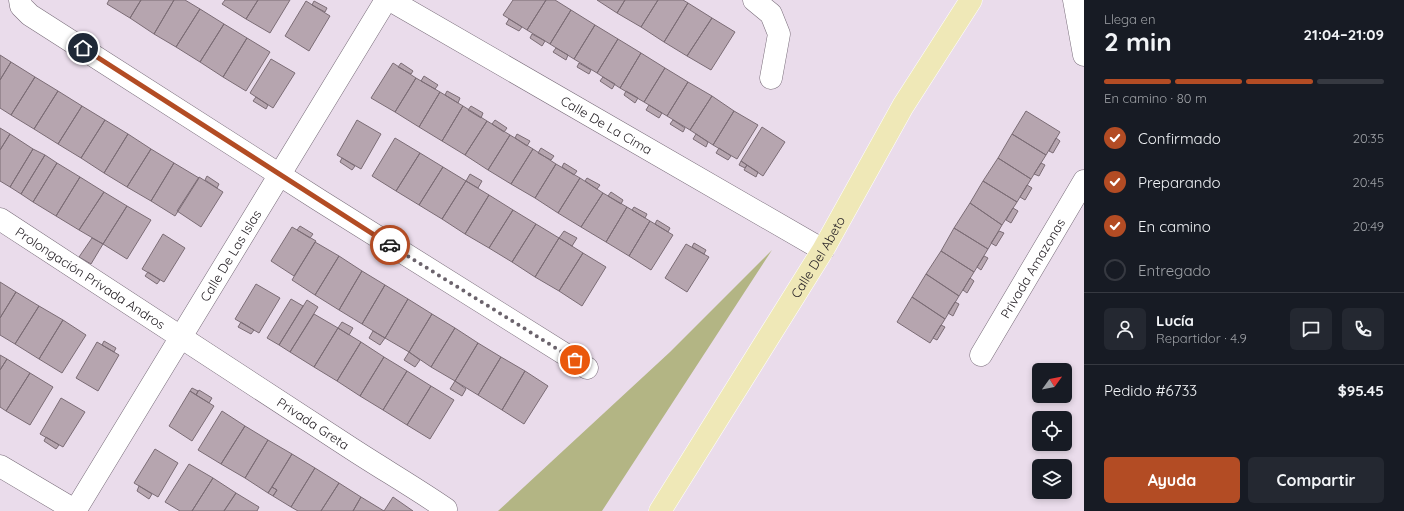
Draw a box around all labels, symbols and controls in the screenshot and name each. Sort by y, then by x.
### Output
text: Llega en [1104,11,1155,27]
text: 2 min [1104,25,1172,58]
text: 21:04–21:09 [1304,25,1384,44]
pin [66,31,100,65]
icon: home [72,37,94,59]
text: En camino · 80 m [1104,90,1207,106]
street label: Calle De La Cima [558,92,655,158]
icon: check [1104,127,1126,149]
text: Confirmado [1138,129,1221,148]
text: 20:35 [1353,130,1384,146]
icon: check [1104,171,1126,193]
text: Preparando [1138,173,1221,192]
text: 20:45 [1353,174,1384,190]
street label: Calle De Las Islas [196,207,264,304]
street label: Calle Del Abeto [787,213,848,301]
street label: Privada Amazonas [997,215,1068,321]
icon: check [1104,215,1126,237]
text: En camino [1138,217,1211,236]
text: 20:49 [1353,218,1384,234]
street label: Prolongación Privada Andros [13,223,168,332]
courier [370,225,410,265]
icon: car [379,234,401,256]
text: Entregado [1138,261,1211,280]
button: person [1104,308,1146,350]
button: chat [1290,308,1332,350]
button: phone [1342,308,1384,350]
text: Lucía [1156,311,1194,330]
text: Repartidor · 4.9 [1156,330,1247,346]
pin [558,343,592,377]
icon: bag [564,349,586,371]
north arrow [1032,363,1072,403]
map controls [1032,363,1072,499]
text: Pedido #6733 [1104,381,1197,400]
text: $95.45 [1338,381,1384,400]
street label: Privada Greta [274,394,352,453]
button: locate [1032,411,1072,451]
button: Ayuda [1104,457,1240,503]
button: Compartir [1248,457,1384,503]
button: layers [1032,459,1072,499]

